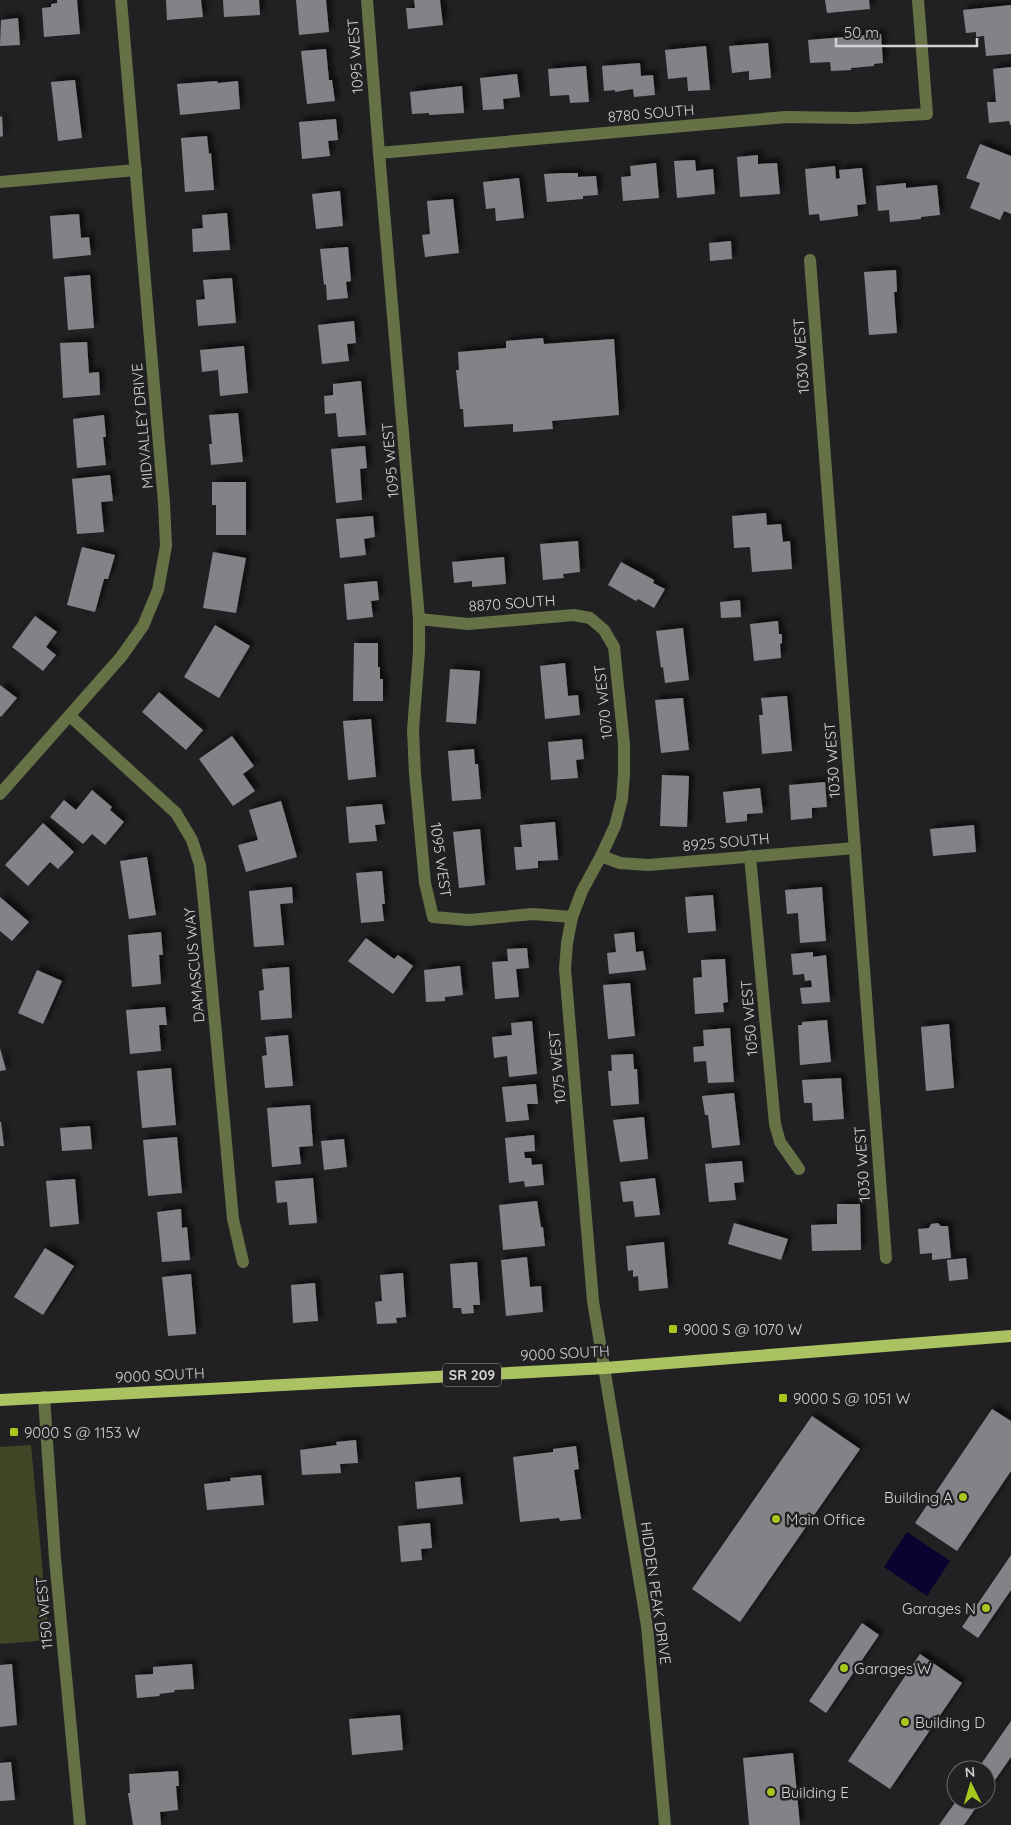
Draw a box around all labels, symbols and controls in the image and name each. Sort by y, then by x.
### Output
scale bar [836,15,977,47]
street label: 1095 WEST [343,18,367,94]
text: 50 m [844,23,879,42]
street label: 8780 SOUTH [607,100,695,126]
street label: 1030 WEST [789,318,813,394]
street label: MIDVALLEY DRIVE [127,362,157,490]
street label: 1095 WEST [377,422,403,498]
street label: 8870 SOUTH [468,590,556,616]
street label: 1070 WEST [590,664,616,740]
street label: 1030 WEST [820,722,844,798]
street label: 1095 WEST [426,821,456,899]
street label: 8925 SOUTH [682,829,770,855]
street label: DAMASCUS WAY [179,906,208,1023]
street label: 1050 WEST [736,979,762,1057]
street label: 1075 WEST [544,1029,570,1105]
street label: 1030 WEST [850,1126,874,1202]
place label: 9000 S @ 1070 W [683,1320,803,1339]
marker: 9000 S @ 1070 W [667,1323,679,1335]
street label: 9000 SOUTH [520,1341,610,1365]
street label: 9000 SOUTH [115,1363,205,1387]
road number: SR 209 [443,1364,501,1386]
place label: 9000 S @ 1051 W [793,1389,911,1408]
marker: 9000 S @ 1051 W [777,1392,789,1404]
place label: 9000 S @ 1153 W [24,1423,141,1442]
marker: 9000 S @ 1153 W [8,1426,20,1438]
place label: Building A [884,1488,953,1507]
marker: Building A [957,1491,969,1503]
place label: Main Office [786,1510,865,1529]
marker: Main Office [770,1513,782,1525]
street label: HIDDEN PEAK DRIVE [637,1520,675,1666]
street label: 1150 WEST [31,1576,57,1650]
place label: Garages N [902,1599,976,1618]
marker: Garages N [980,1602,992,1614]
place label: Garages W [854,1659,932,1678]
marker: Garages W [838,1662,850,1674]
place label: Building D [915,1713,985,1732]
marker: Building D [899,1716,911,1728]
north arrow [946,1760,996,1810]
text: N [964,1763,976,1781]
place label: Building E [781,1783,849,1802]
marker: Building E [765,1786,777,1798]

